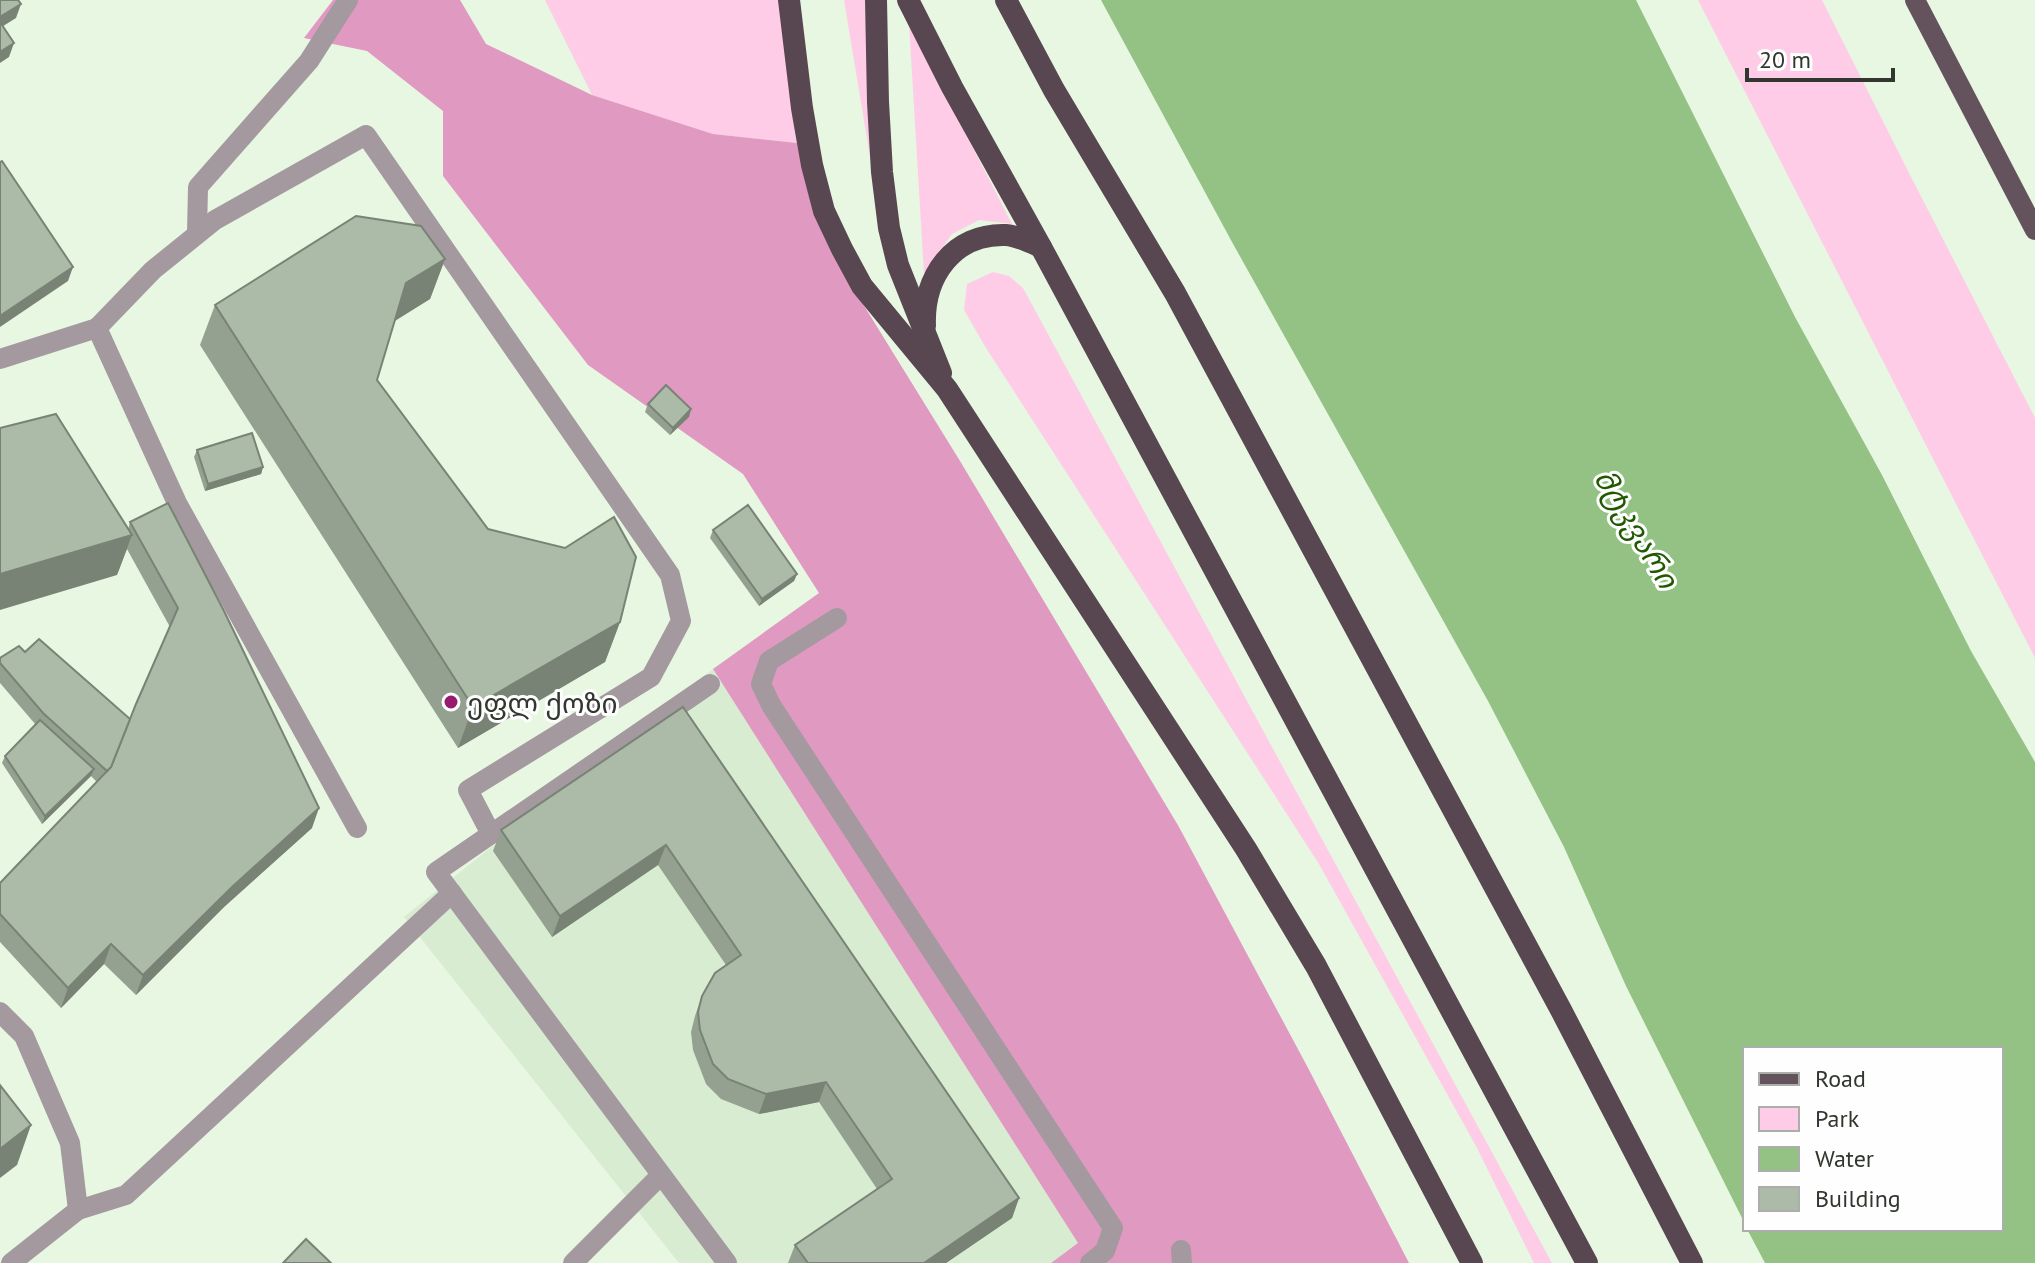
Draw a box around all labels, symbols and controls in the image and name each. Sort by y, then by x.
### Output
scale bar [1747,32,1893,82]
text: 20 m [1759,44,1811,75]
water label: მტკვარი [1586,461,1689,596]
place label: ეფლ ქოზი [467,684,618,721]
marker: ეფლ ქოზი [442,693,460,711]
legend [1743,1047,2003,1231]
text: Road [1815,1063,1866,1094]
text: Park [1815,1103,1860,1134]
text: Water [1815,1143,1874,1174]
text: Building [1815,1183,1901,1214]

